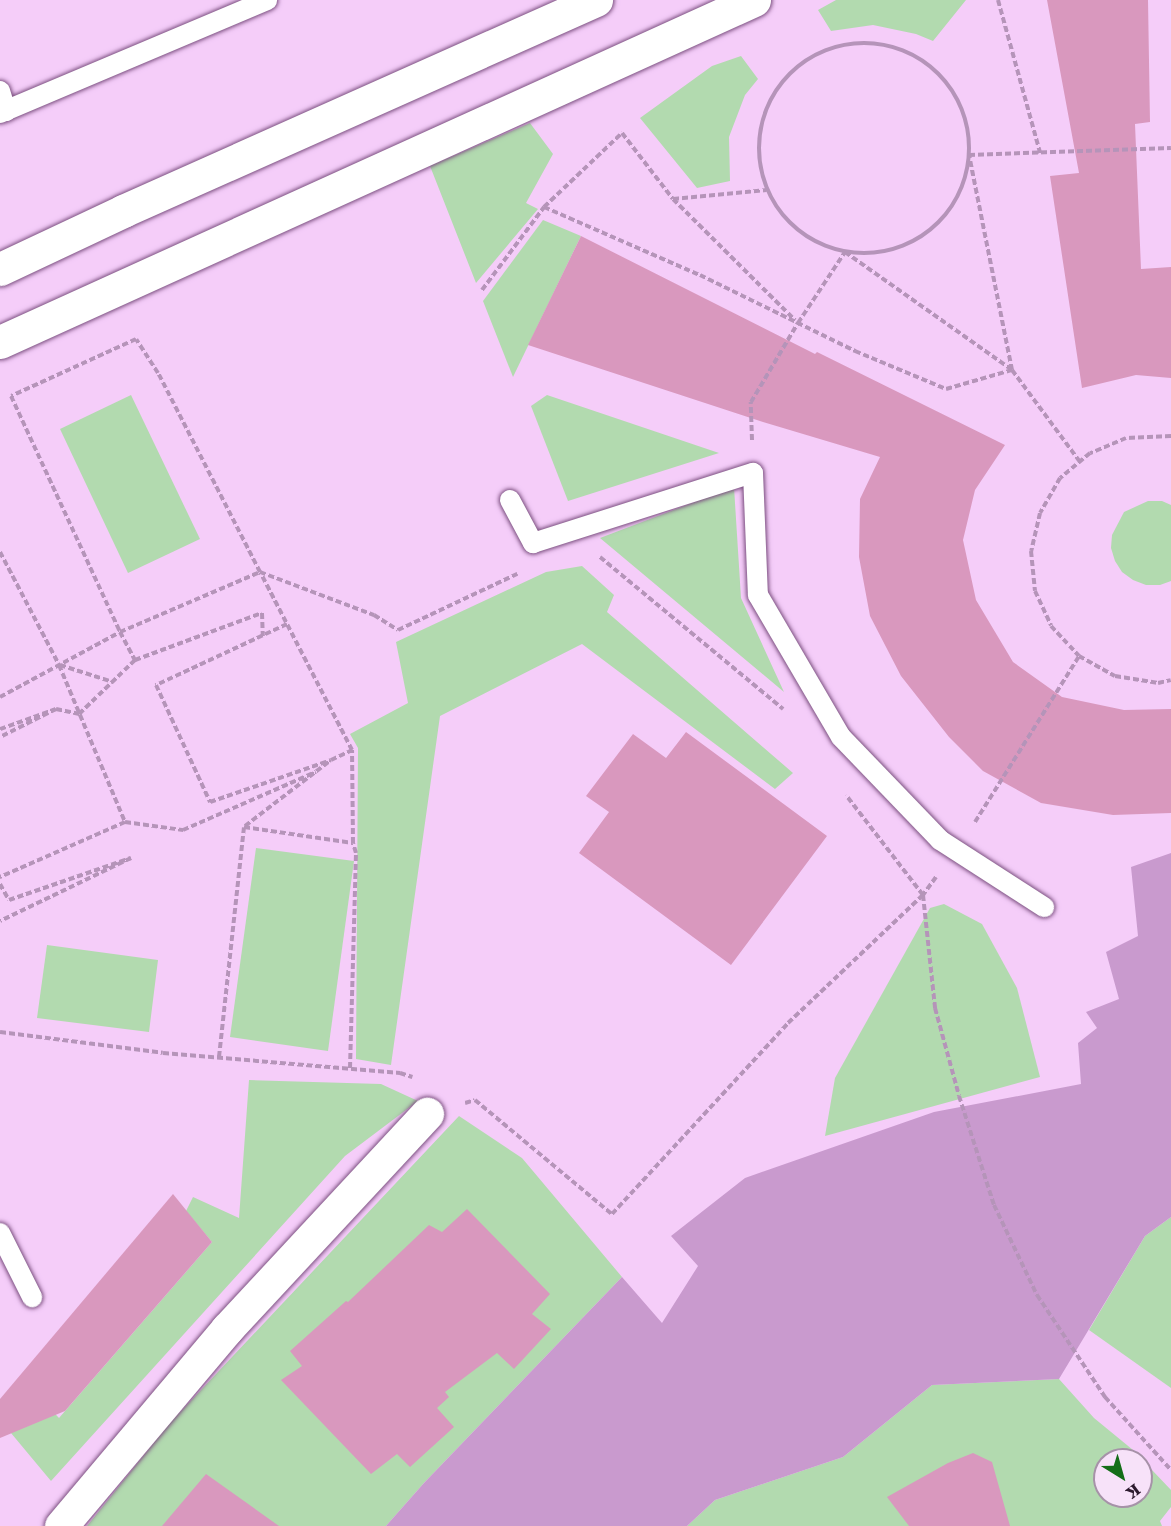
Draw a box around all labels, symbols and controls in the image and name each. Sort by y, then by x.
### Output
north arrow [1093,1448,1153,1508]
text: K [1122,1480,1144,1503]

